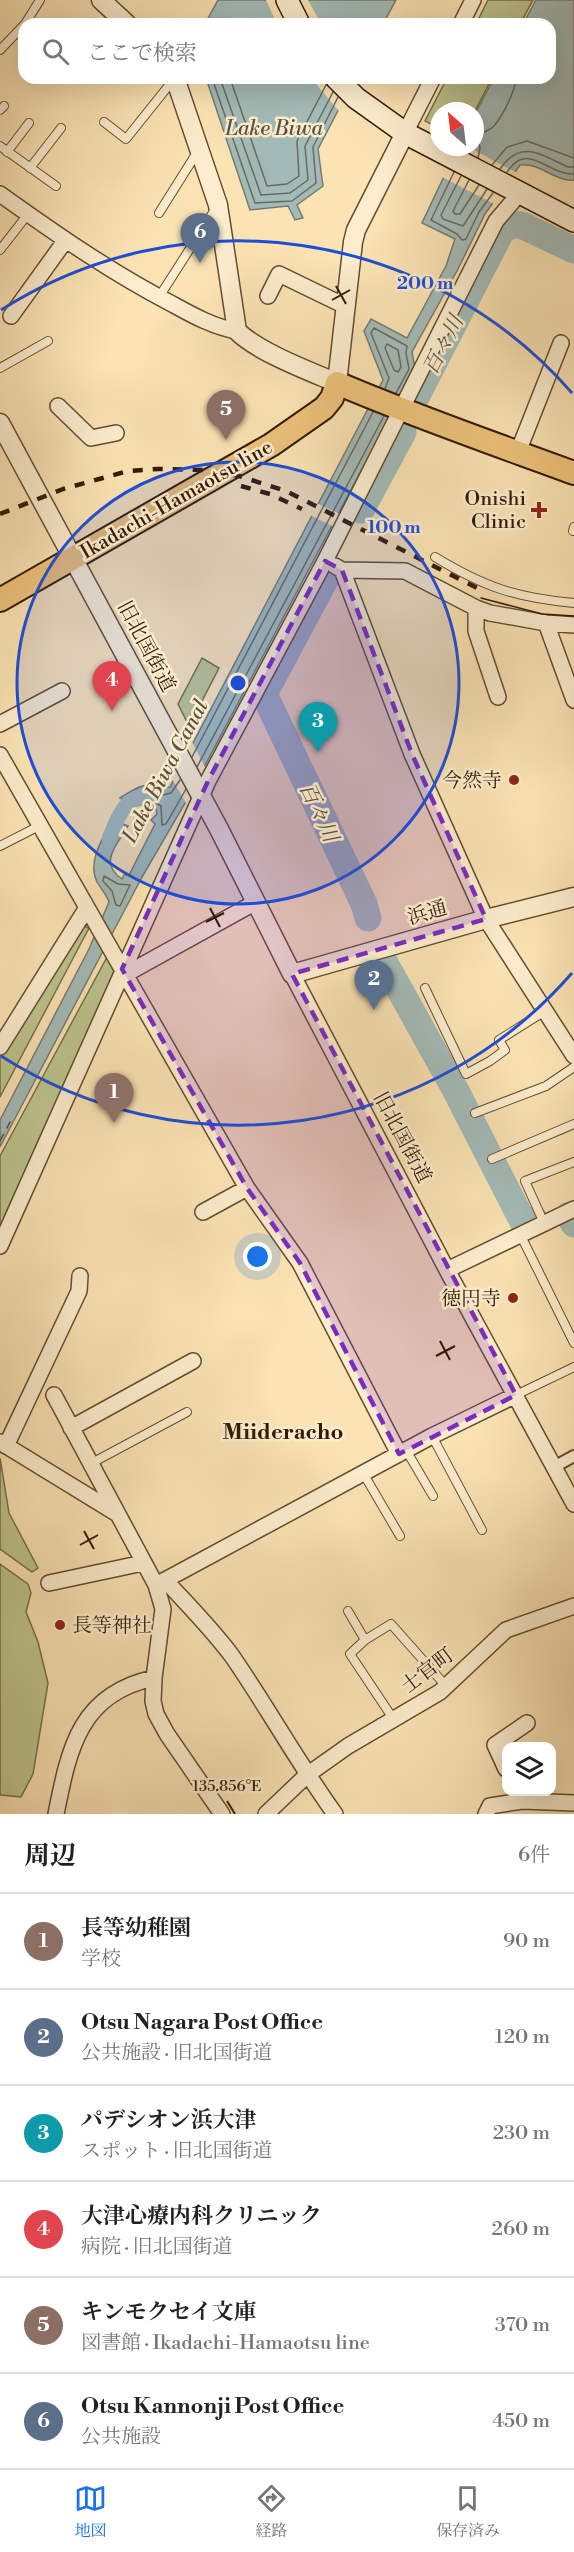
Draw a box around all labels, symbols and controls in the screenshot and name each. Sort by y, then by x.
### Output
search box [18,18,556,84]
icon: search [39,35,72,68]
text: ここで検索 [87,40,197,67]
north arrow [430,102,484,156]
water label: Lake Biwa [224,116,323,142]
pin: 6 [180,214,220,263]
text: 200 m [397,272,454,295]
water label: 百々川 [418,310,471,379]
pin: 5 [206,390,246,440]
street label: Ikadachi-Hamaotsu line [76,435,277,565]
place label: Onishi Clinic [465,487,526,535]
marker: Onishi Clinic [530,501,548,519]
text: 100 m [367,516,421,539]
street label: 旧北国街道 [111,597,180,697]
pin: 4 [92,662,132,711]
centre of rings [228,673,248,693]
water label: Lake Biwa Canal [117,695,215,848]
pin: 3 [298,702,338,752]
place label: 今然寺 [442,769,502,794]
marker: 今然寺 [507,773,521,787]
water label: 百々川 [293,778,344,848]
street label: 浜通 [405,896,450,931]
pin: 2 [354,960,394,1010]
pin: 1 [94,1074,134,1123]
street label: 旧北国街道 [367,1088,436,1188]
your location [243,1242,272,1271]
place label: 徳円寺 [441,1287,501,1312]
marker: 徳円寺 [506,1291,520,1305]
district label: Miideracho [223,1419,343,1446]
place label: 長等神社 [72,1614,152,1639]
marker: 長等神社 [53,1618,67,1632]
street label: 士官町 [396,1643,459,1699]
map controls [502,1742,556,1796]
button: layers [502,1742,556,1796]
text: 135.856°E [193,1777,261,1796]
text: 周辺 [24,1840,76,1872]
text: 6件 [518,1843,550,1868]
text: 長等幼稚園 [81,1915,191,1942]
text: 1 [39,1929,48,1954]
text: 90 m [503,1929,550,1954]
text: 学校 [81,1947,121,1972]
text: Otsu Nagara Post Office [81,2009,323,2036]
text: 2 [37,2025,50,2050]
text: 120 m [495,2025,550,2050]
text: 公共施設 · 旧北国街道 [81,2041,273,2066]
text: パデシオン浜大津 [81,2107,257,2134]
text: 3 [37,2121,50,2146]
text: 230 m [493,2121,550,2146]
text: スポット · 旧北国街道 [81,2139,273,2164]
text: 大津心療内科クリニック [81,2203,322,2230]
text: 4 [37,2217,50,2242]
text: 260 m [492,2217,550,2242]
text: 病院 · 旧北国街道 [81,2235,233,2260]
text: キンモクセイ文庫 [81,2299,256,2326]
text: 5 [37,2313,50,2338]
text: 370 m [495,2313,550,2338]
text: 図書館 · Ikadachi-Hamaotsu line [81,2331,370,2356]
text: Otsu Kannonji Post Office [81,2393,344,2420]
text: 6 [37,2409,50,2434]
text: 450 m [492,2409,550,2434]
text: 公共施設 [81,2425,161,2450]
tab: 地図 [74,2482,107,2541]
tab: 経路 [255,2482,288,2541]
tab: 保存済み [436,2482,500,2541]

